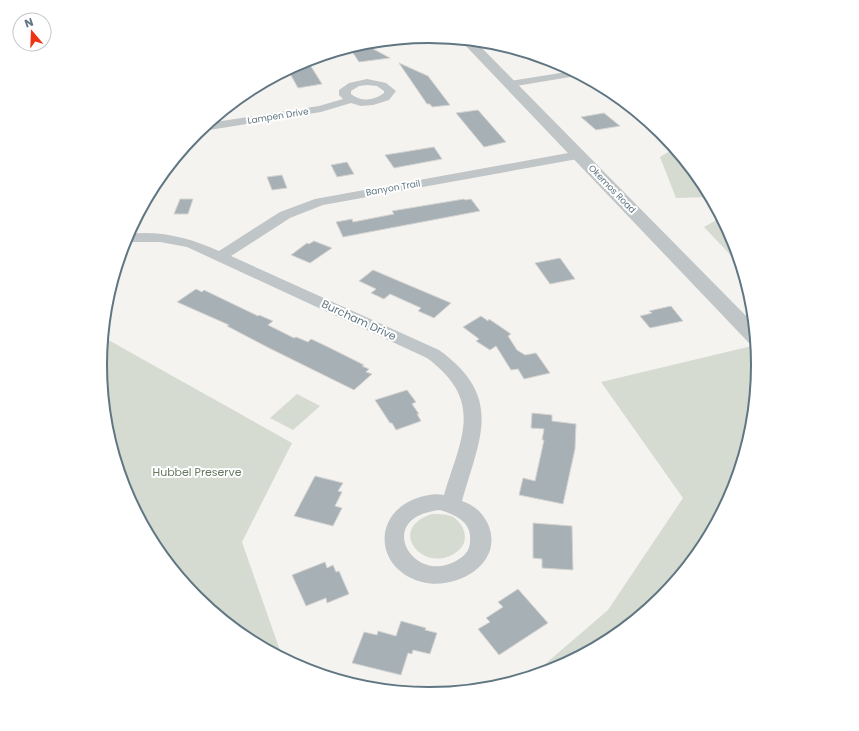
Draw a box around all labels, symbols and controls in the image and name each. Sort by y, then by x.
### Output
north arrow [12,12,52,52]
text: N [22,14,35,31]
street label: Lampen Drive [247,105,310,127]
street label: Okemos Road [586,162,638,216]
street label: Banyon Trail [365,177,421,199]
street label: Burcham Drive [319,296,399,344]
park label: Hubbel Preserve [153,464,242,480]

